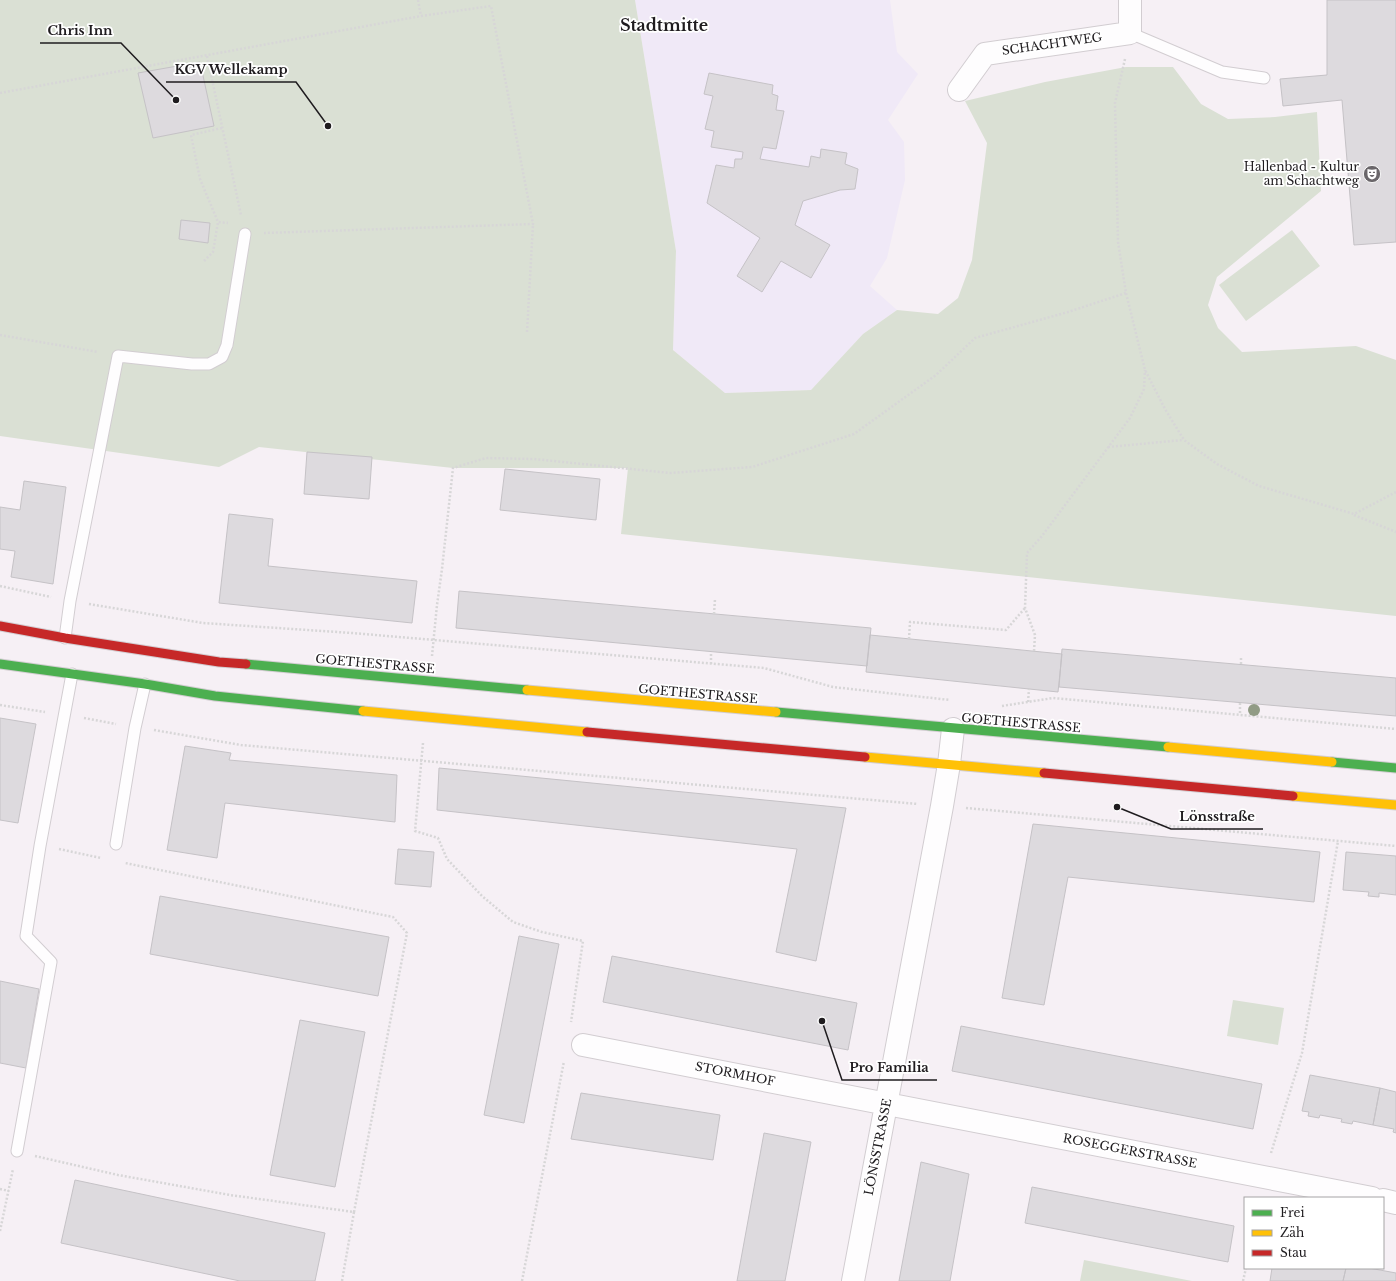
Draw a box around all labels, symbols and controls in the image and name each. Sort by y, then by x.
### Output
district label: Stadtmitte [620,15,708,35]
callout: Chris Inn [40,18,121,43]
text: Chris Inn [47,22,113,39]
street label: SCHACHTWEG [1001,29,1104,58]
callout: KGV Wellekamp [166,57,296,82]
text: KGV Wellekamp [174,61,288,78]
place label: Hallenbad - Kultur am Schachtweg [1244,159,1360,188]
theatre icon: Hallenbad - Kultur am Schachtweg [1362,164,1382,184]
street label: GOETHESTRASSE [315,651,436,676]
street label: GOETHESTRASSE [638,681,759,706]
street label: GOETHESTRASSE [961,710,1082,735]
callout: Lönsstraße [1171,804,1263,829]
text: Lönsstraße [1179,808,1255,825]
callout: Pro Familia [842,1055,937,1080]
street label: STORMHOF [694,1058,776,1089]
text: Pro Familia [849,1059,929,1076]
street label: LÖNSSTRASSE [860,1097,894,1197]
street label: ROSEGGERSTRASSE [1062,1130,1199,1171]
legend [1244,1197,1384,1269]
text: Frei [1280,1205,1305,1220]
text: Zäh [1280,1225,1304,1240]
text: Stau [1280,1245,1307,1260]

